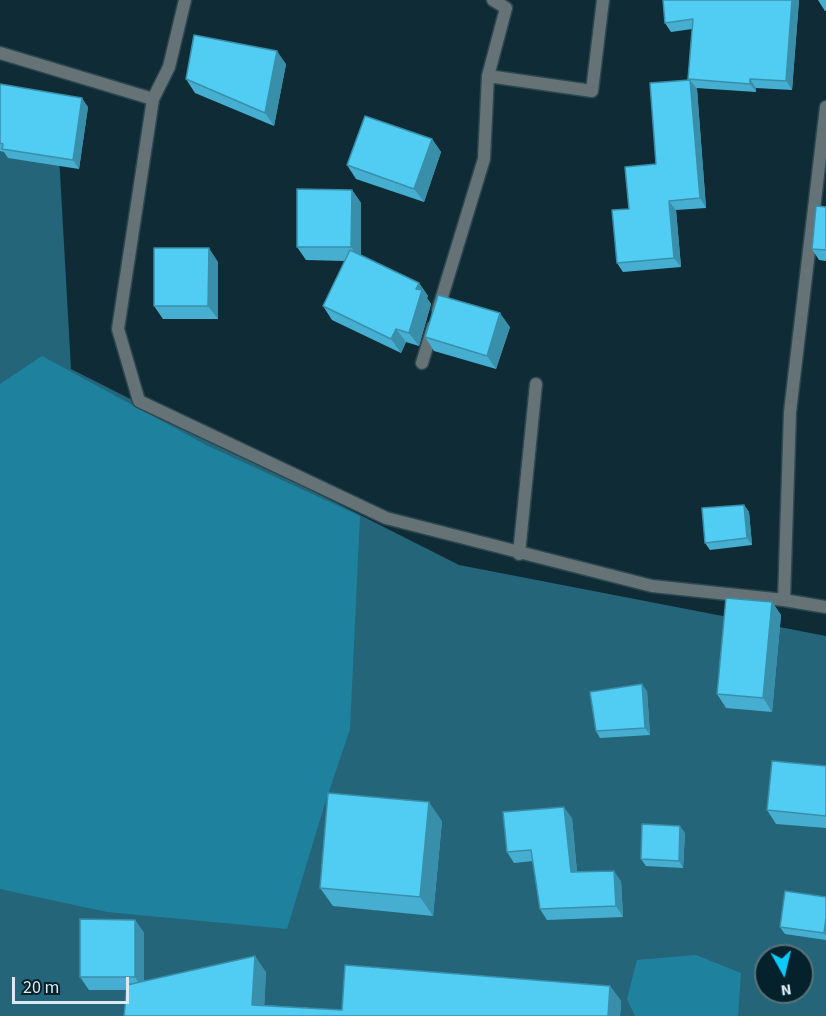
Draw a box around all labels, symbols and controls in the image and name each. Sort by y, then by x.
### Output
north arrow [754,944,814,1004]
scale bar [15,965,132,1003]
text: 20 m [23,975,59,1000]
text: N [779,978,793,1001]

